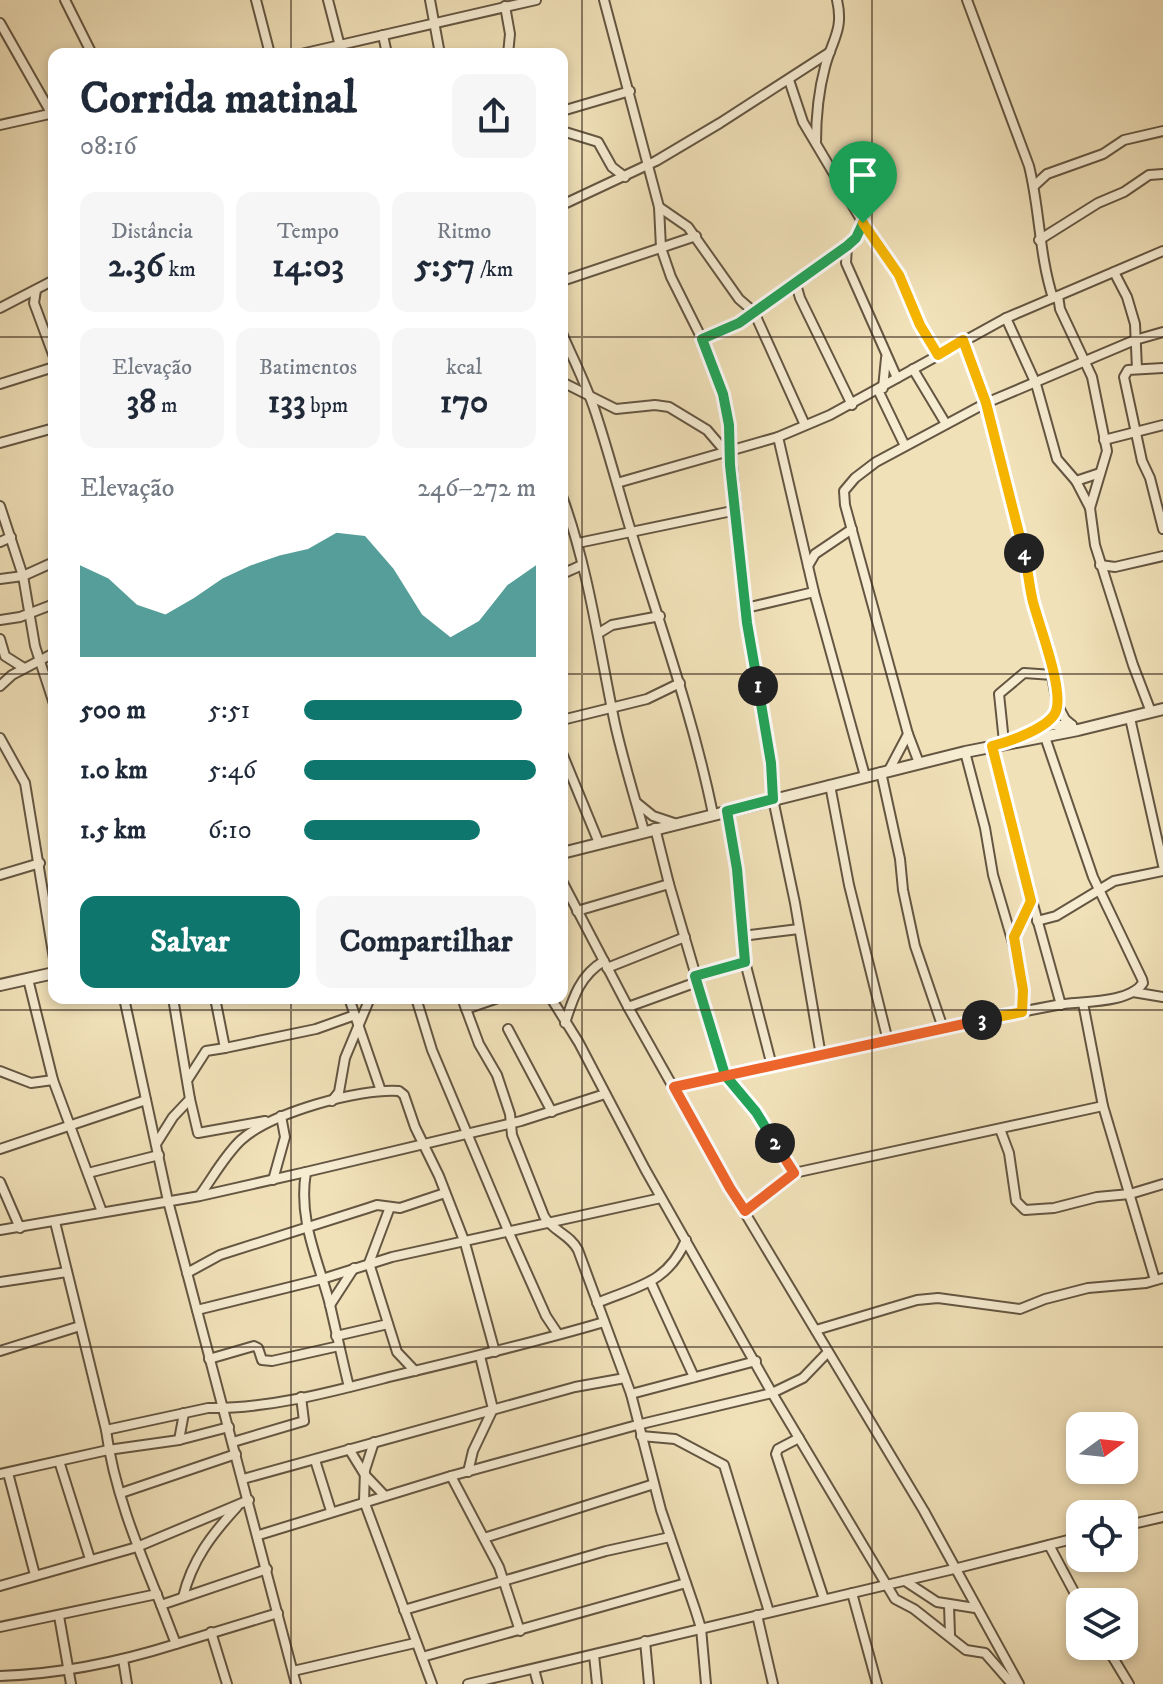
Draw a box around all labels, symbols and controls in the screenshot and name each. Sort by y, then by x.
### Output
text: Corrida matinal [80,72,357,127]
button: share [452,74,536,158]
text: 08:16 [80,130,137,163]
pin [829,141,897,223]
icon: arrive [841,153,885,197]
text: Distância [111,218,193,245]
text: Tempo [277,218,339,245]
text: Ritmo [437,218,491,245]
text: 2.36 [108,245,164,287]
text: 14:03 [272,245,344,287]
text: 5:57 [415,245,475,287]
text: km [164,256,196,283]
text: /km [475,256,513,283]
text: Elevação [112,354,192,381]
text: Batimentos [259,354,357,381]
text: kcal [446,354,482,381]
text: 38 [127,381,156,423]
text: 133 [268,381,306,423]
text: 170 [440,381,488,423]
text: m [156,392,177,419]
text: bpm [306,392,348,419]
text: Elevação [80,472,174,505]
text: 246–272 m [417,472,536,505]
pin: 4 [1004,533,1044,573]
text: 4 [1018,539,1030,566]
pin: 1 [738,666,778,706]
text: 1 [754,672,762,699]
text: 500 m [80,694,146,727]
text: 5:51 [208,694,250,727]
text: 1.0 km [80,754,148,787]
text: 5:46 [208,754,256,787]
text: 1.5 km [80,814,146,847]
text: 6:10 [208,814,252,847]
button: Salvar [80,896,300,988]
button: Compartilhar [316,896,536,988]
pin: 3 [962,1000,1002,1040]
text: 3 [978,1006,986,1033]
pin: 2 [755,1123,795,1163]
text: 2 [770,1129,780,1156]
north arrow [1066,1412,1138,1484]
map controls [1066,1412,1138,1660]
button: locate [1066,1500,1138,1572]
button: layers [1066,1588,1138,1660]

